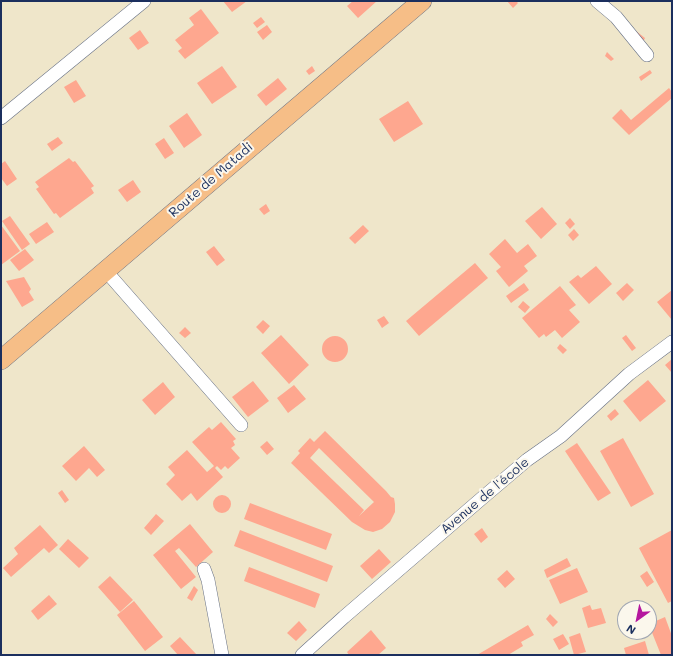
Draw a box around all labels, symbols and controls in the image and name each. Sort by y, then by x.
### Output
street label: Route de Matadi [166,139,256,221]
street label: Avenue de l'école [438,455,532,537]
north arrow [617,600,657,640]
text: N [623,621,638,638]

